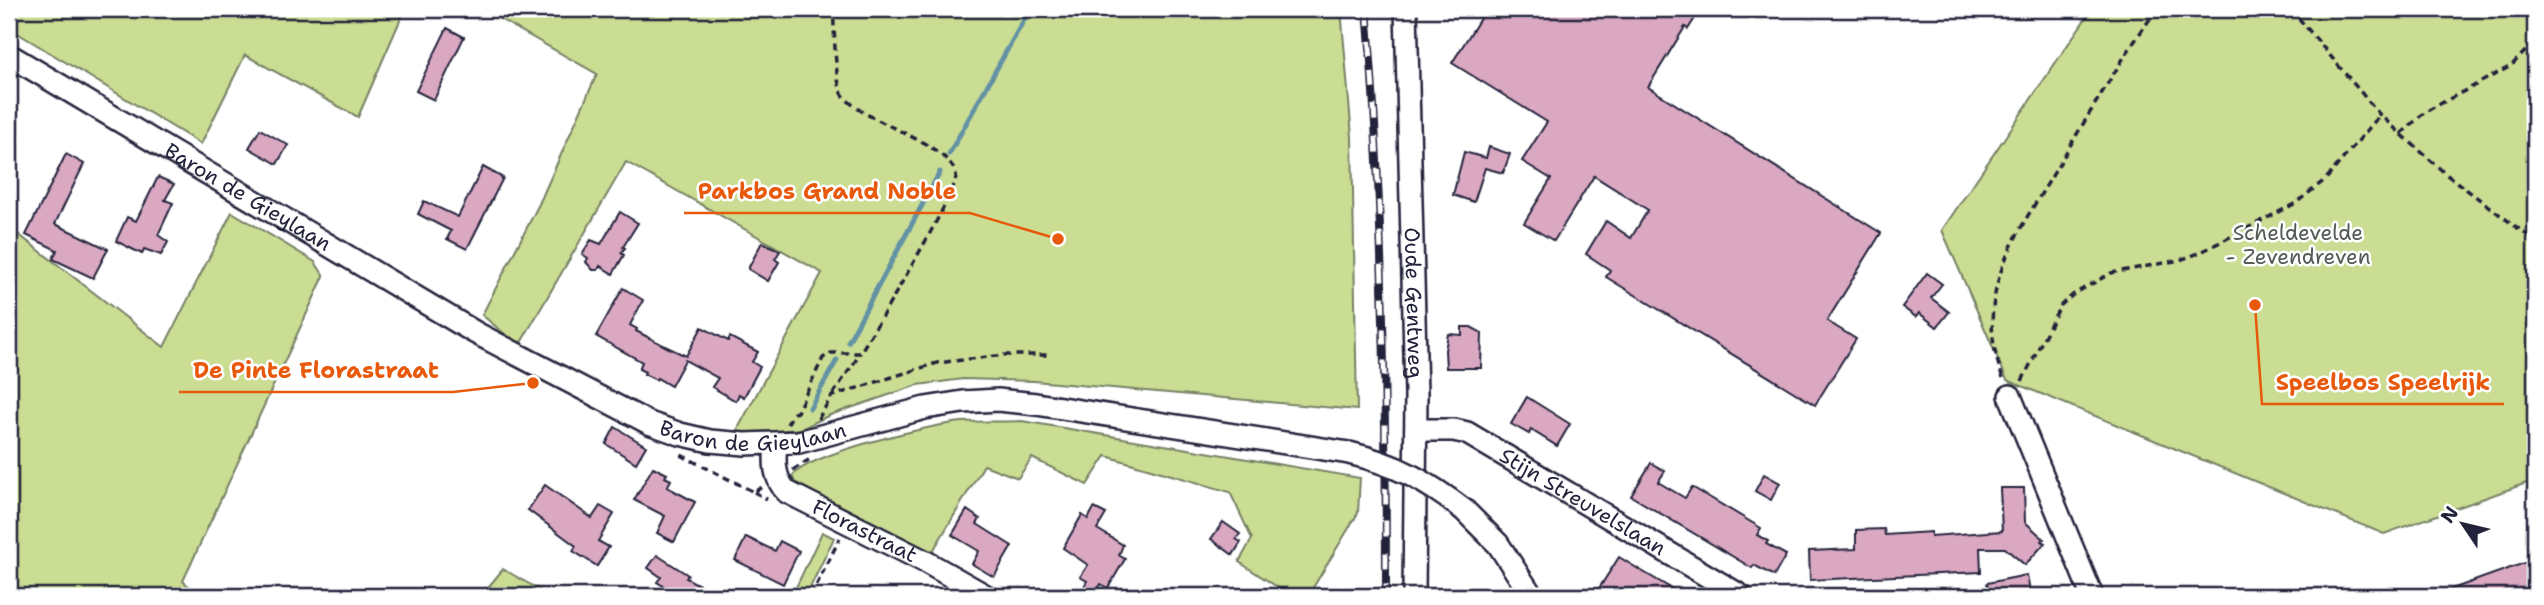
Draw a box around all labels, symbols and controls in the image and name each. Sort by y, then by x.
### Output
street label: Baron de Gieylaan [160,137,336,258]
callout: Parkbos Grand Noble [684,169,970,213]
text: Parkbos Grand Noble [698,176,956,206]
park label: Scheldevelde - Zevendreven [2225,219,2371,271]
street label: Oude Gentweg [1398,227,1430,379]
callout: De Pinte Florastraat [179,348,453,392]
text: De Pinte Florastraat [193,355,439,385]
callout: Speelbos Speelrijk [2262,360,2504,404]
text: Speelbos Speelrijk [2276,367,2490,397]
street label: Baron de Gieylaan [656,414,849,458]
street label: Stijn Streuvelslaan [1494,441,1671,562]
north arrow [2428,490,2498,560]
street label: Florastraat [807,493,922,569]
text: N [2435,501,2464,528]

